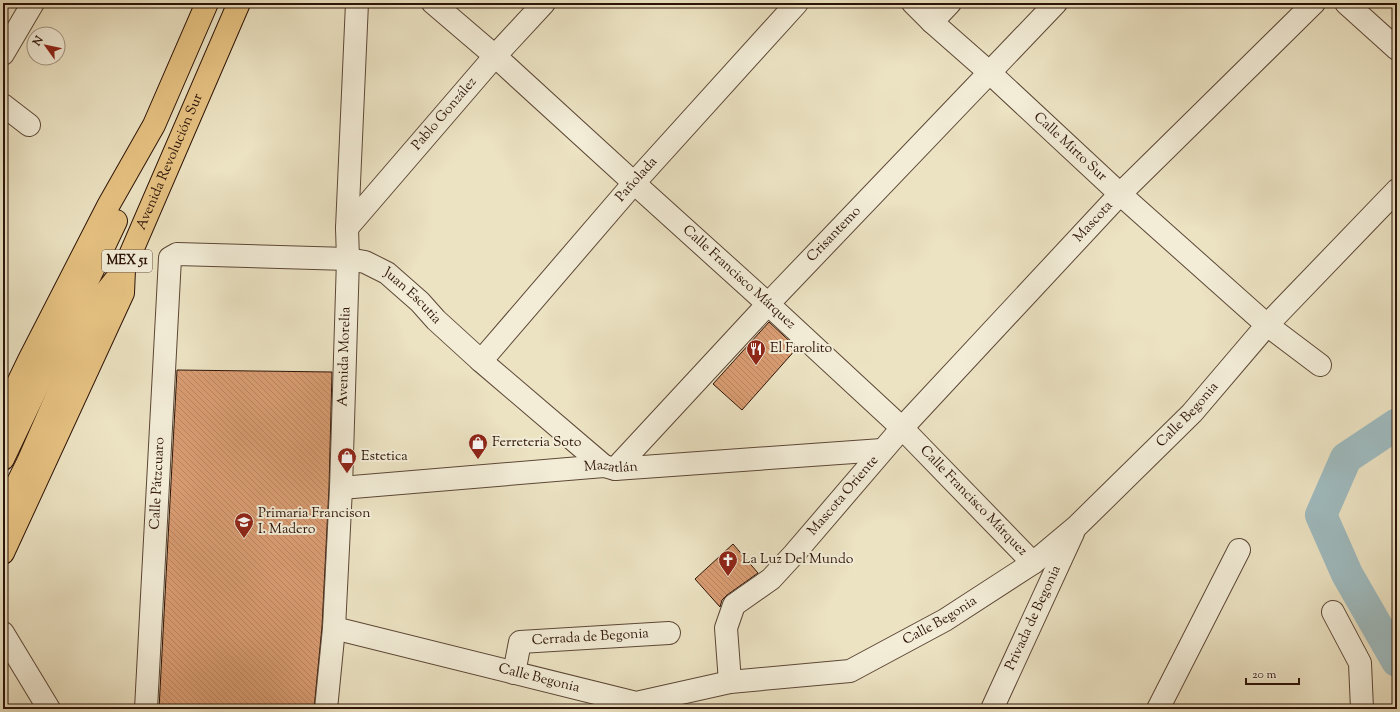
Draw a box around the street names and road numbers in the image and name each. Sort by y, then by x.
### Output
street label: Pablo González [408,73,482,155]
street label: Avenida Revolución Sur [132,90,209,233]
street label: Calle Mirto Sur [1029,108,1111,187]
street label: Pañolada [611,153,663,207]
street label: Mascota [1069,197,1119,247]
street label: Crisantemo [803,202,866,267]
street label: Calle Francisco Márquez [678,221,800,334]
road number: MEX 51 [102,250,152,272]
street label: Juan Escutia [379,263,446,329]
street label: Avenida Morelia [333,306,357,407]
street label: Calle Begonia [1152,378,1224,452]
street label: Calle Pátzcuaro [146,436,170,530]
street label: Calle Francisco Márquez [915,442,1031,561]
street label: Mascota Oriente [803,452,884,541]
street label: Mazatlán [583,456,639,479]
street label: Privada de Begonia [1001,562,1067,674]
street label: Calle Begonia [899,591,982,651]
street label: Cerrada de Begonia [531,624,650,651]
street label: Calle Begonia [496,659,582,699]

